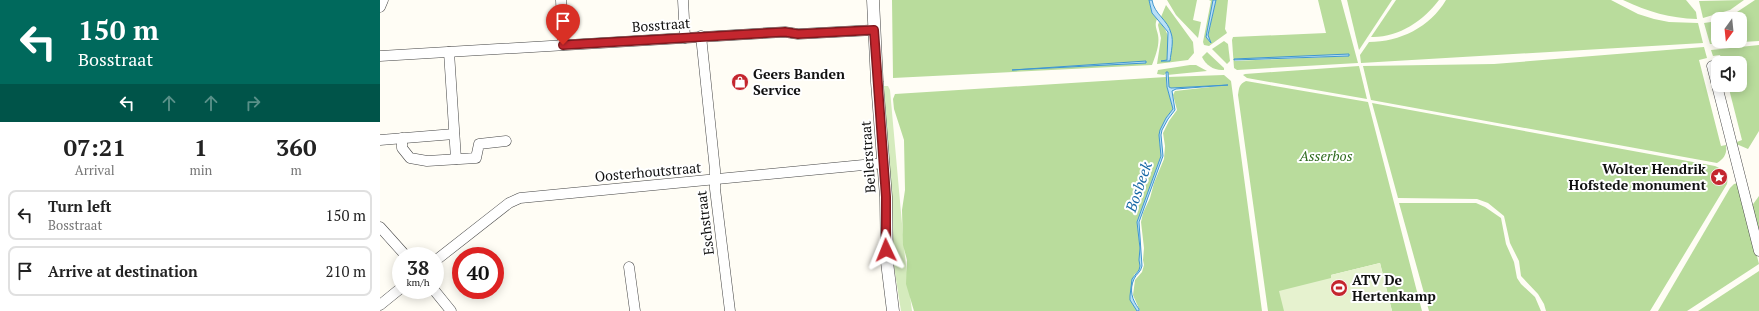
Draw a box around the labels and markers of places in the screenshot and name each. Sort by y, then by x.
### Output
pin [546,4,580,45]
place label: Geers Banden Service [753,64,845,99]
shop icon: Geers Banden Service [730,72,750,92]
place label: Wolter Hendrik Hofstede monument [1569,159,1707,194]
place icon: Wolter Hendrik Hofstede monument [1709,167,1729,187]
place label: ATV De Hertenkamp [1352,270,1436,305]
sports icon: ATV De Hertenkamp [1329,278,1349,298]

